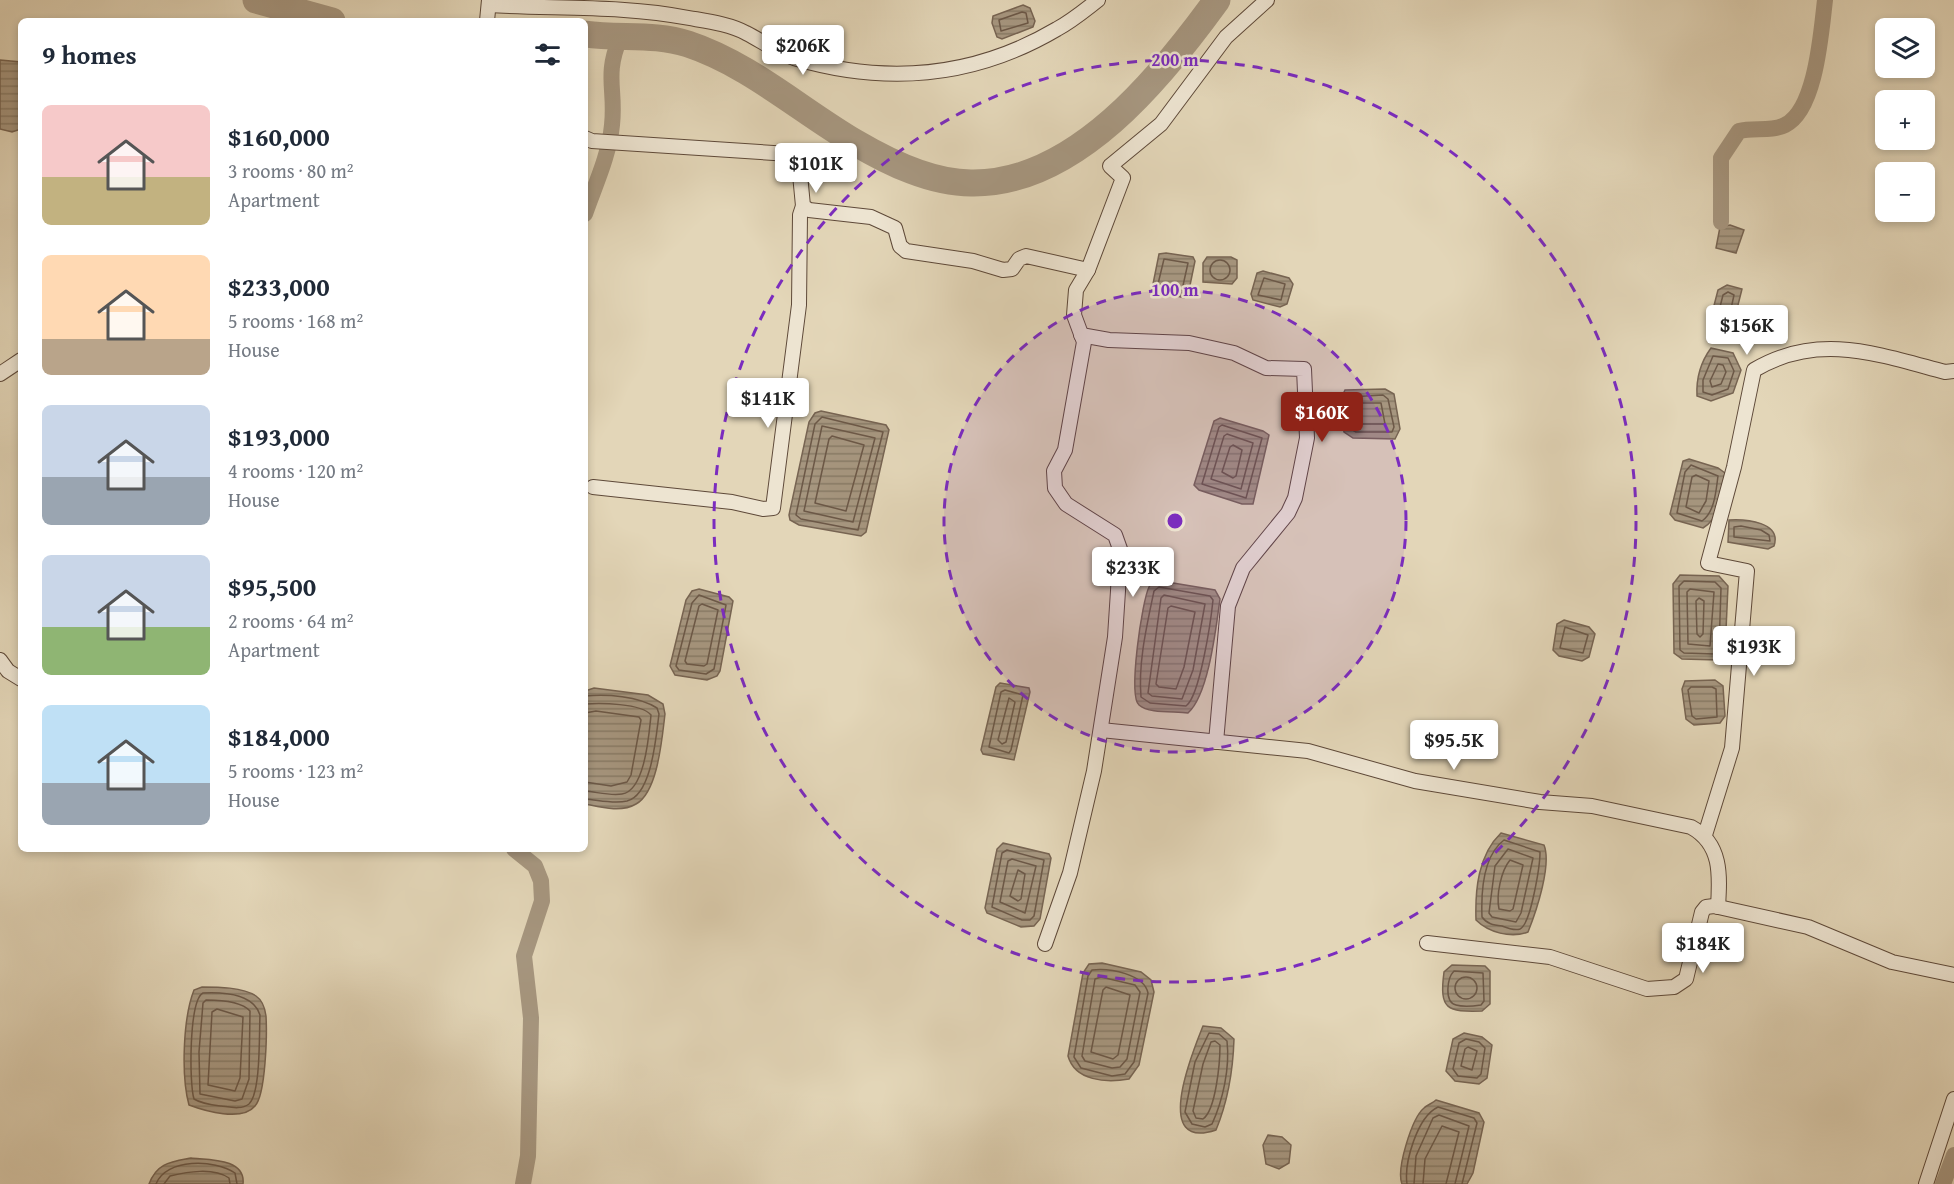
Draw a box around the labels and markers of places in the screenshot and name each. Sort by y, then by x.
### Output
pin: $206K [761,25,845,76]
pin: $101K [774,143,858,194]
pin: $156K [1705,305,1789,356]
pin: $141K [726,378,810,429]
pin: $160K [1280,392,1364,443]
centre of rings [1165,511,1185,531]
pin: $233K [1091,547,1175,598]
pin: $193K [1712,626,1796,677]
pin: $95.5K [1405,720,1503,771]
pin: $184K [1661,923,1745,974]

